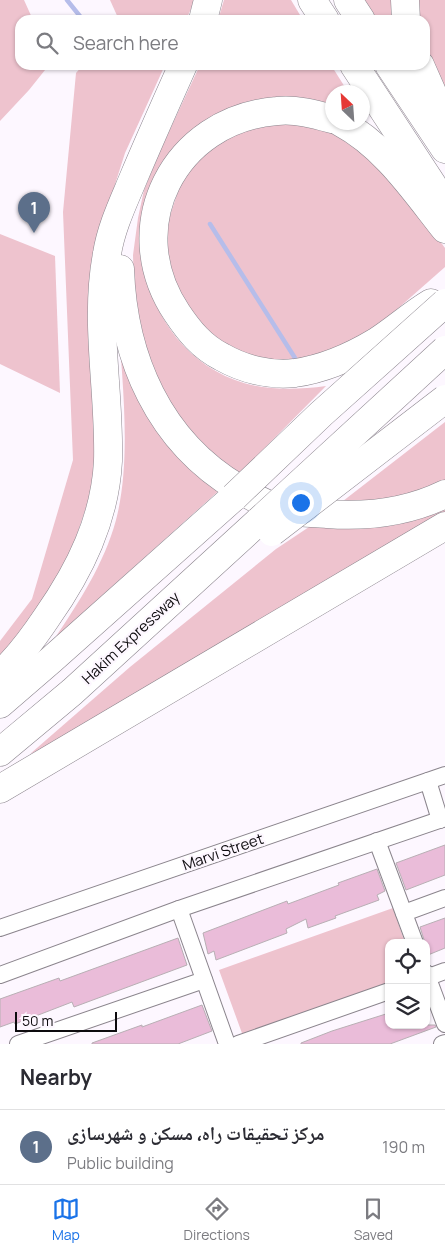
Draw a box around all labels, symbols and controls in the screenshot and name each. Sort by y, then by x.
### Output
search box [15,15,430,70]
icon: search [33,29,61,57]
text: Search here [73,30,179,56]
north arrow [325,85,370,130]
pin: 1 [18,192,50,233]
your location [288,490,314,516]
street label: Hakim Expressway [77,587,184,689]
street label: Marvi Street [179,828,266,875]
map controls [385,939,430,1029]
button: locate [385,939,430,984]
button: layers [385,984,430,1029]
scale bar [15,1009,118,1032]
text: 50 m [22,1011,53,1030]
text: Nearby [20,1063,92,1091]
text: مرکز تحقیقات راه، مسکن و شهرسازی [67,1120,325,1146]
text: 1 [32,1136,40,1158]
text: 190 m [382,1136,425,1158]
text: Public building [67,1152,174,1174]
tab: Map [52,1195,80,1244]
tab: Directions [184,1195,250,1244]
tab: Saved [354,1195,393,1244]

